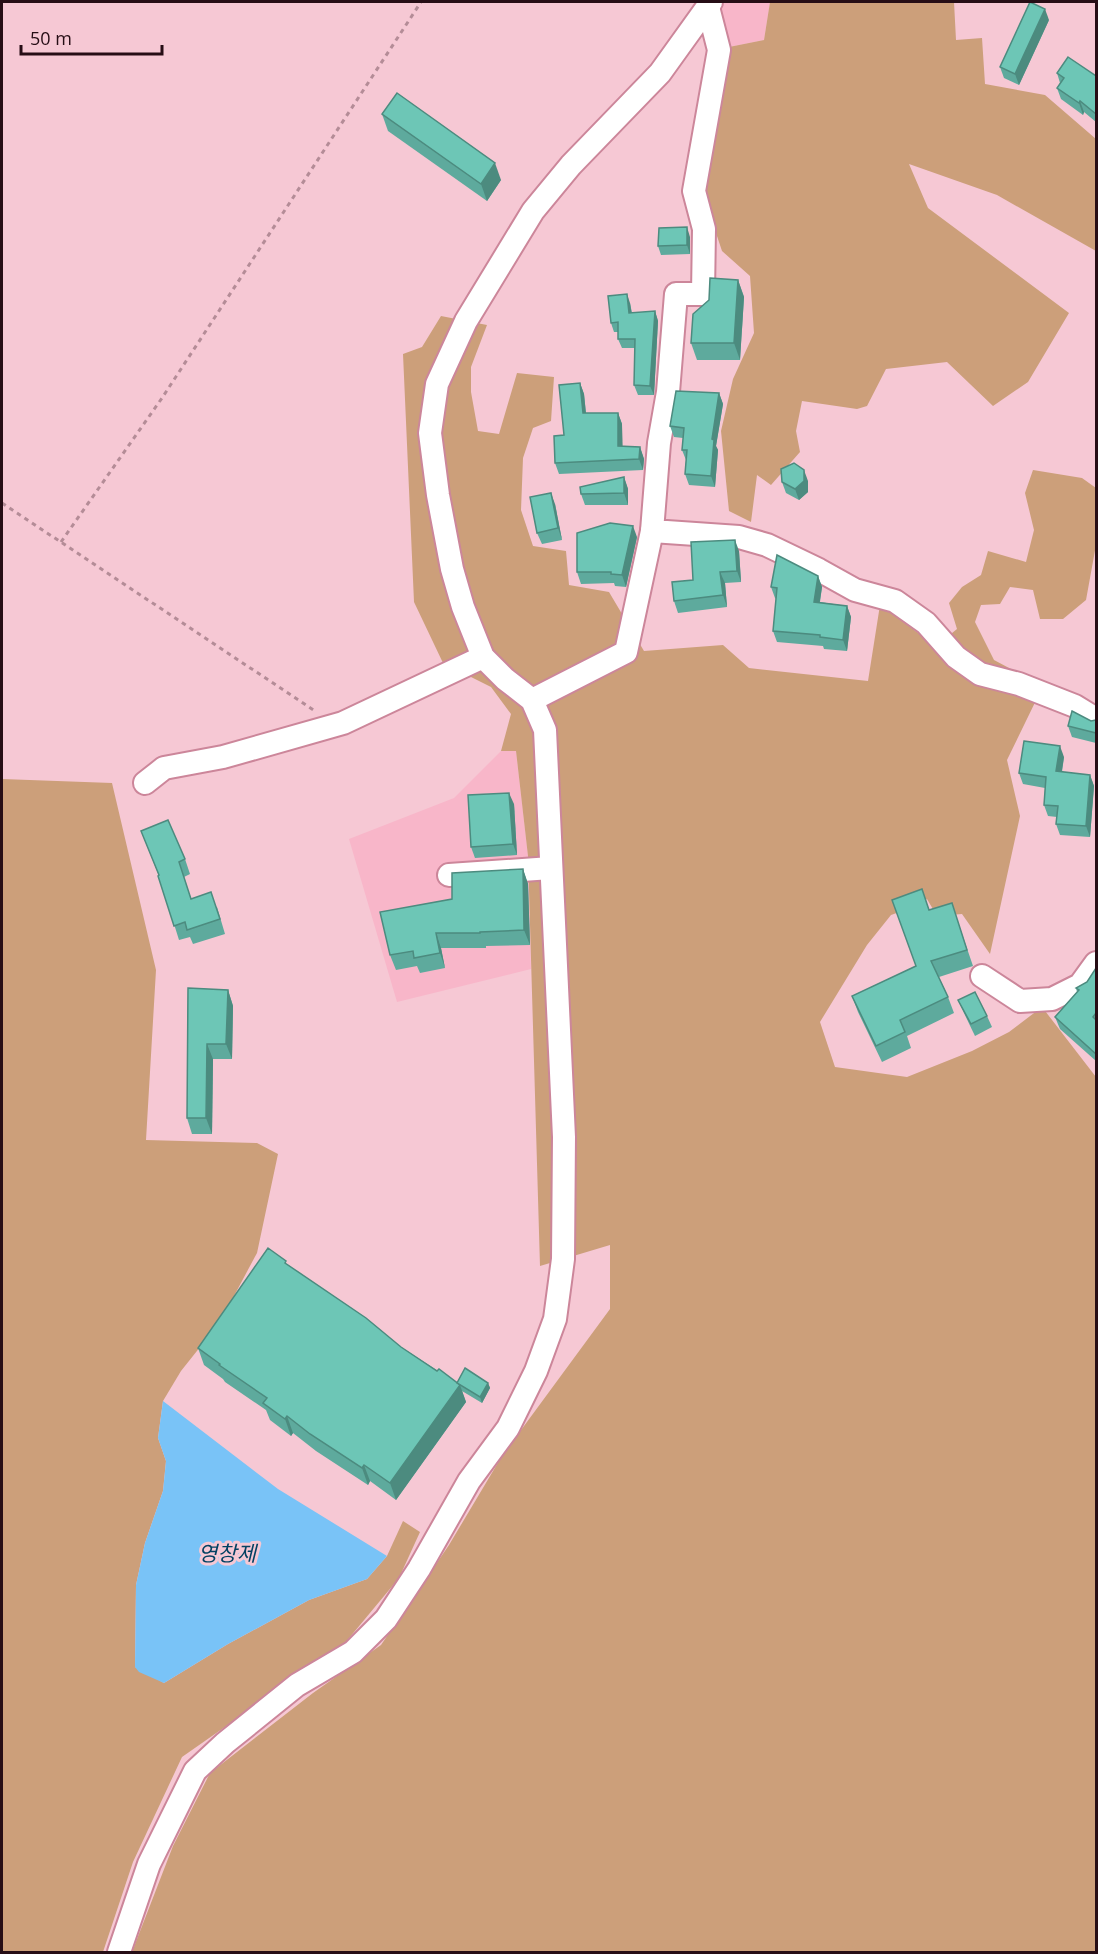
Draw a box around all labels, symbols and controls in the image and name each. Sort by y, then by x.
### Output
scale bar [21,18,162,56]
text: 50 m [30,26,72,50]
water label: 영창제 [198,1539,259,1567]

